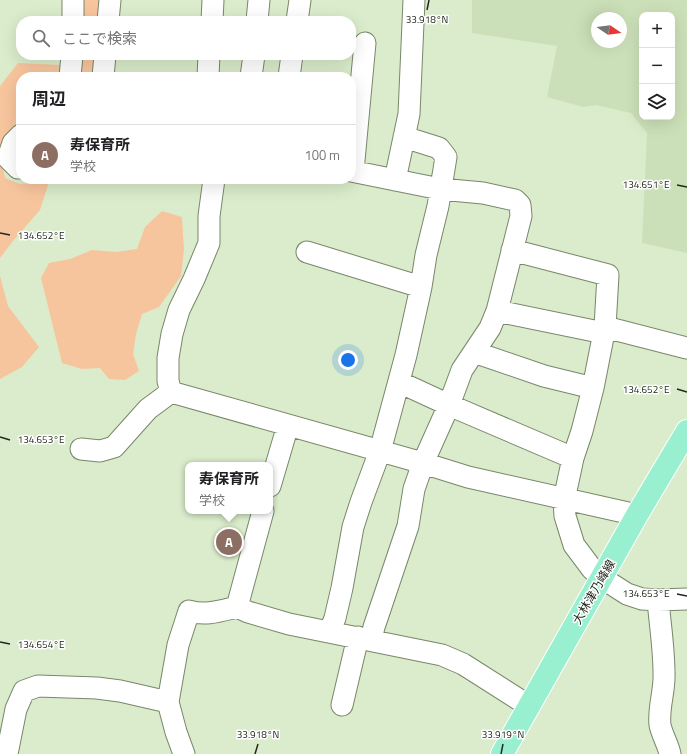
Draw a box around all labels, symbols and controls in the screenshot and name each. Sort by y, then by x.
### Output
text: 33.918°N [406,12,448,27]
north arrow [591,12,627,48]
map controls [639,12,675,120]
button: + [639,12,675,48]
search box [16,16,356,60]
icon: search [30,27,52,49]
text: ここで検索 [62,27,137,50]
button: − [639,48,675,84]
button: layers [639,84,675,120]
text: 周辺 [32,86,66,112]
text: 寿保育所 [70,133,130,156]
text: A [41,145,49,165]
text: 100 m [304,145,340,165]
text: 学校 [70,156,96,176]
text: 134.651°E [623,177,670,192]
text: 134.652°E [18,228,65,243]
your location [338,350,358,370]
text: 134.652°E [623,382,670,397]
text: 134.653°E [18,432,65,447]
popup [185,462,273,514]
text: 寿保育所 [199,467,259,490]
text: 学校 [199,490,225,510]
pin: A [216,527,242,557]
street label: 大林津乃峰線 [567,556,620,628]
text: 134.653°E [623,586,670,601]
text: 134.654°E [18,637,65,652]
text: 33.918°N [237,727,279,742]
text: 33.919°N [482,727,524,742]

